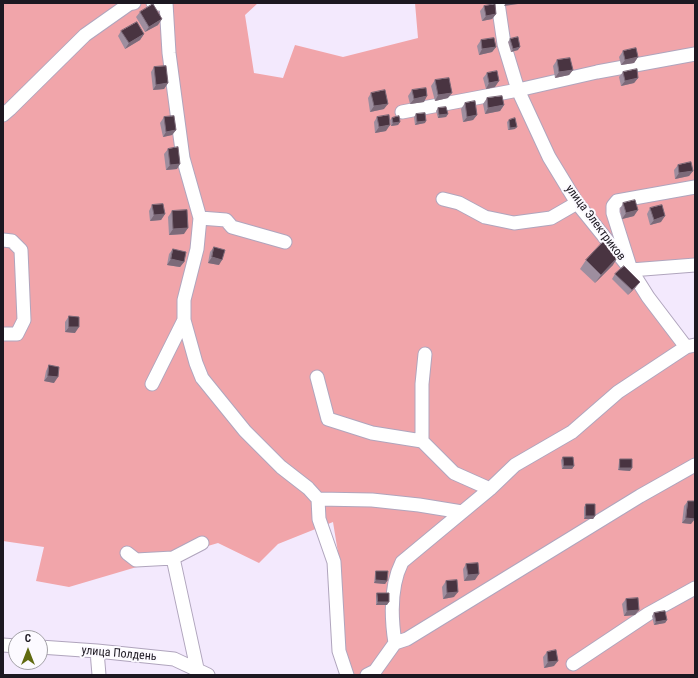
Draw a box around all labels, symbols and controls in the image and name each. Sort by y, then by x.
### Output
street label: улица Электриков [562,182,628,264]
north arrow [8,630,48,670]
text: С [25,632,31,645]
street label: улица Полдень [81,644,157,664]

